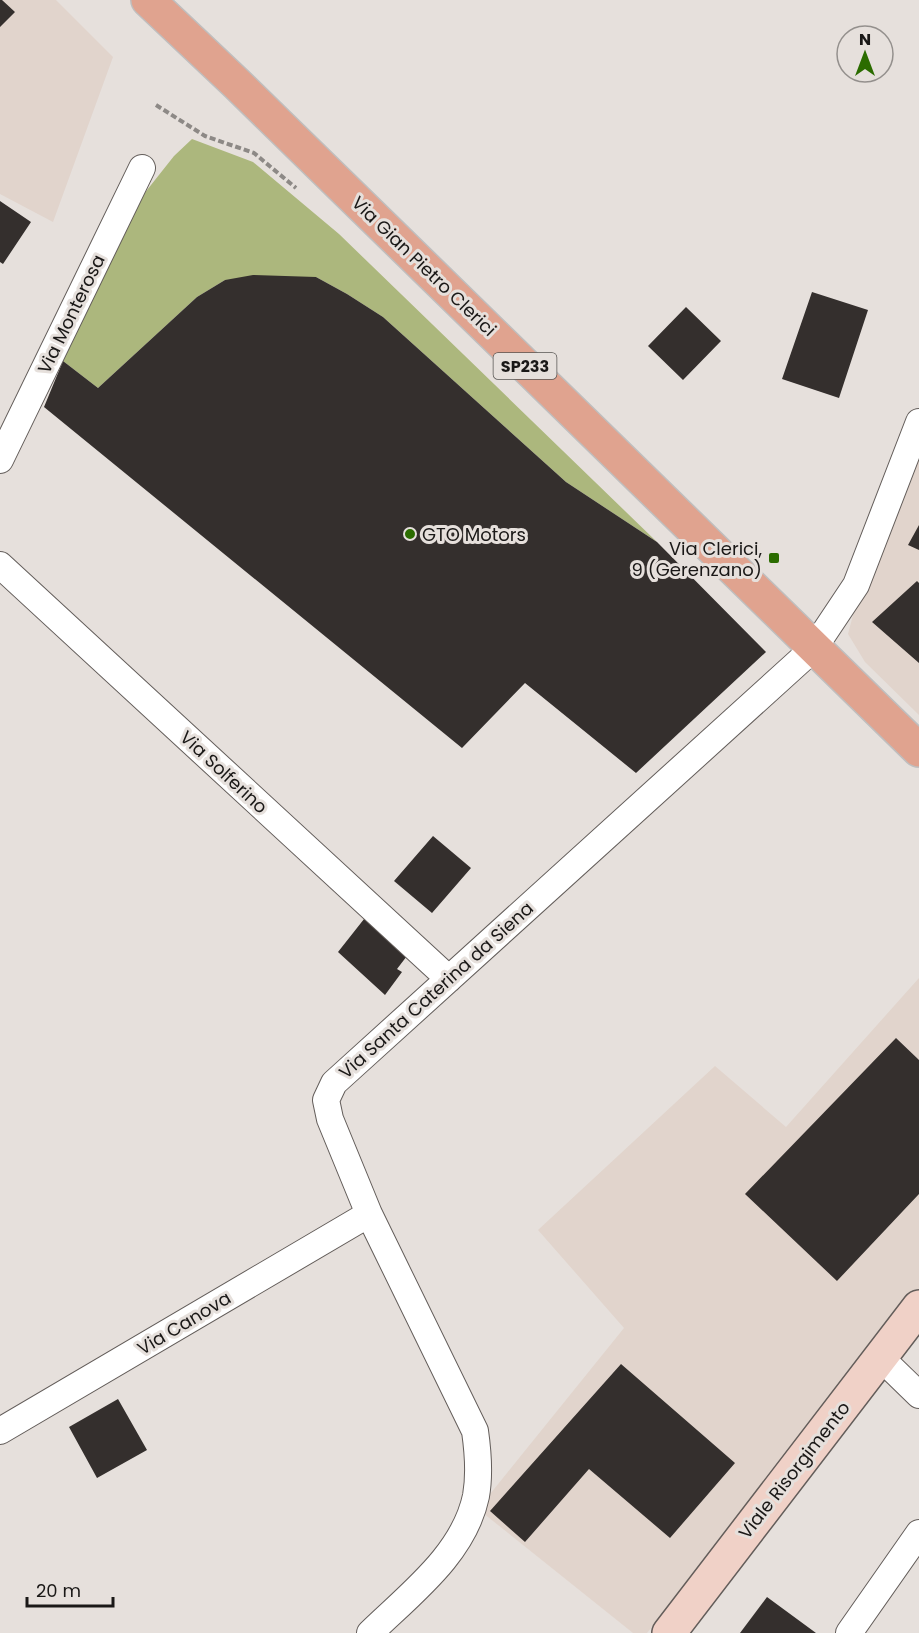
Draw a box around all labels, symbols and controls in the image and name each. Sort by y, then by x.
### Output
north arrow [835,24,895,84]
text: N [859,28,871,51]
street label: Via Gian Pietro Clerici [346,190,502,342]
street label: Via Monterosa [31,250,111,378]
road number: SP233 [494,353,556,379]
place label: GTO Motors [422,522,526,547]
marker: GTO Motors [403,527,417,541]
place label: Via Clerici, 9 (Gerenzano) [632,536,762,582]
marker: Via Clerici, 9 (Gerenzano) [767,551,781,565]
street label: Via Solferino [175,725,273,819]
street label: Via Santa Caterina da Siena [333,896,539,1084]
street label: Via Canova [133,1285,235,1361]
street label: Viale Risorgimento [732,1396,856,1544]
scale bar [27,1570,112,1608]
text: 20 m [36,1578,81,1603]

